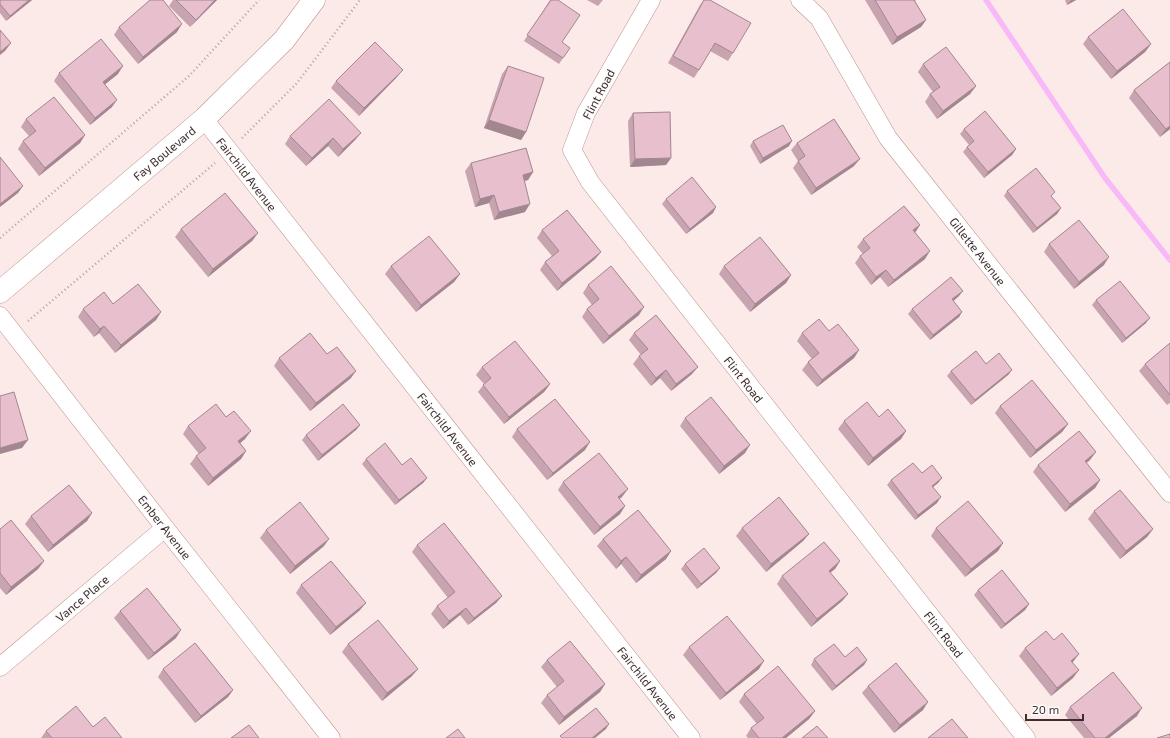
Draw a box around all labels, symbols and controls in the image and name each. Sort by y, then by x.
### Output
street label: Flint Road [579,66,617,122]
street label: Fay Boulevard [130,123,198,183]
street label: Fairchild Avenue [214,135,280,213]
street label: Gillette Avenue [947,214,1009,288]
street label: Flint Road [722,353,766,405]
street label: Fairchild Avenue [415,390,481,468]
street label: Ember Avenue [136,492,194,562]
street label: Vance Place [53,572,111,624]
street label: Flint Road [922,608,966,660]
street label: Fairchild Avenue [615,644,681,722]
scale bar [1026,696,1083,722]
text: 20 m [1032,702,1059,716]

